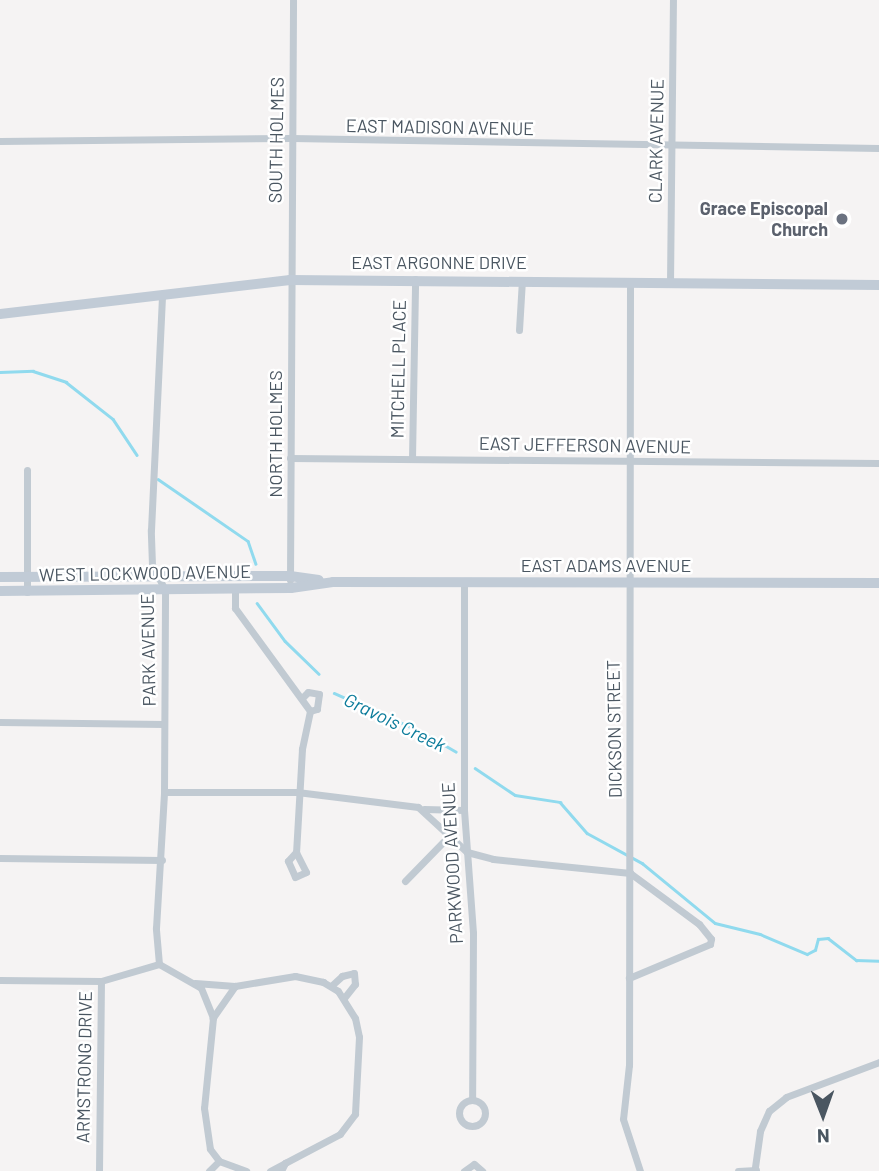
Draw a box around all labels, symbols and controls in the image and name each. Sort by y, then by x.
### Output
street label: SOUTH HOLMES [264,77,288,203]
street label: CLARK AVENUE [644,79,668,203]
street label: EAST MADISON AVENUE [346,115,534,139]
place label: Grace Episcopal Church [700,198,828,241]
marker: Grace Episcopal Church [834,211,850,227]
street label: EAST ARGONNE DRIVE [351,251,527,273]
street label: MITCHELL PLACE [386,299,410,439]
street label: NORTH HOLMES [264,370,286,498]
street label: EAST JEFFERSON AVENUE [479,432,691,458]
street label: EAST ADAMS AVENUE [521,554,691,576]
street label: WEST LOCKWOOD AVENUE [39,560,251,586]
street label: PARK AVENUE [136,593,160,707]
street label: DICKSON STREET [602,660,626,798]
water label: Gravois Creek [340,688,450,756]
street label: PARKWOOD AVENUE [437,782,467,944]
street label: ARMSTRONG DRIVE [72,991,96,1143]
north arrow [788,1080,858,1150]
text: N [817,1125,830,1148]

